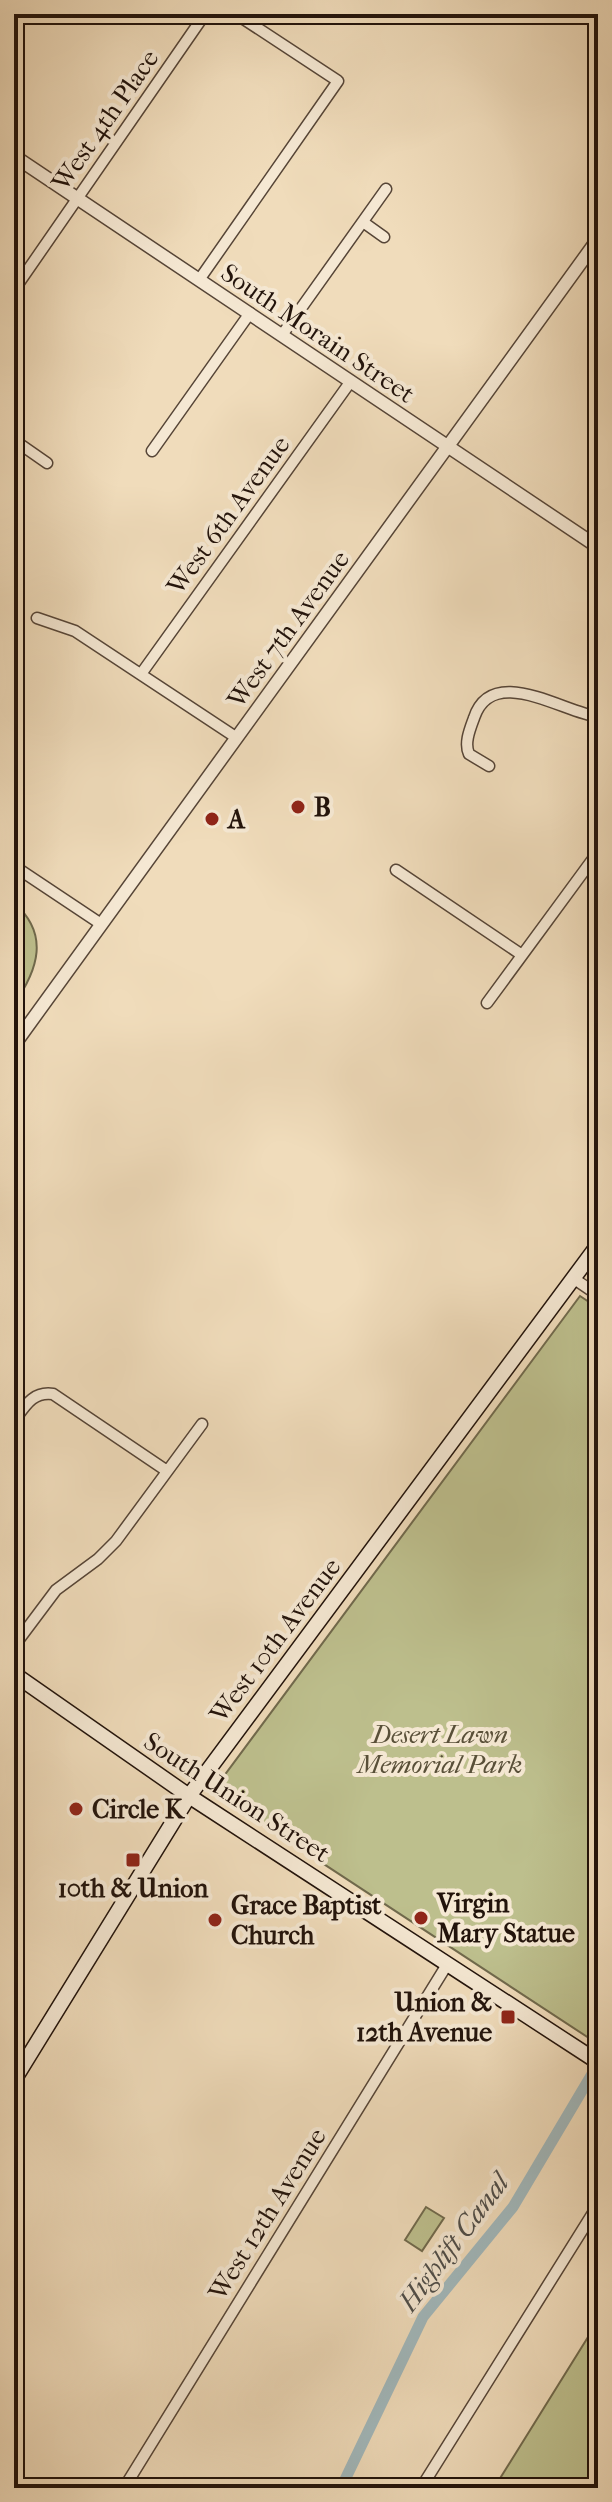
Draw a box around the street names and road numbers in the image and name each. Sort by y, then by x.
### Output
street label: West 4th Place [45,44,166,198]
street label: South Morain Street [215,257,421,410]
street label: West 6th Avenue [160,430,296,601]
street label: West 7th Avenue [220,544,356,715]
street label: West 10th Avenue [203,1552,347,1729]
street label: South Union Street [138,1726,336,1870]
street label: West 12th Avenue [202,2122,333,2307]

